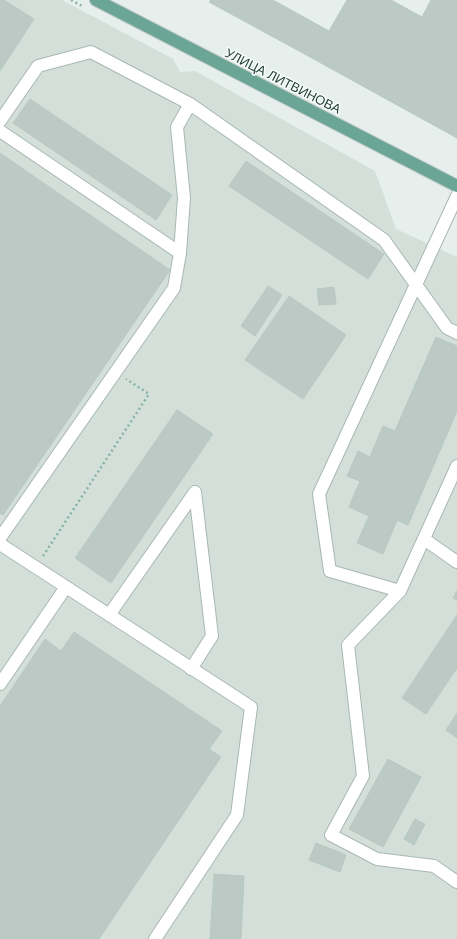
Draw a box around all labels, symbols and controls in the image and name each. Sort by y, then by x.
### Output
street label: УЛИЦА ЛИТВИНОВА [223,45,344,117]

